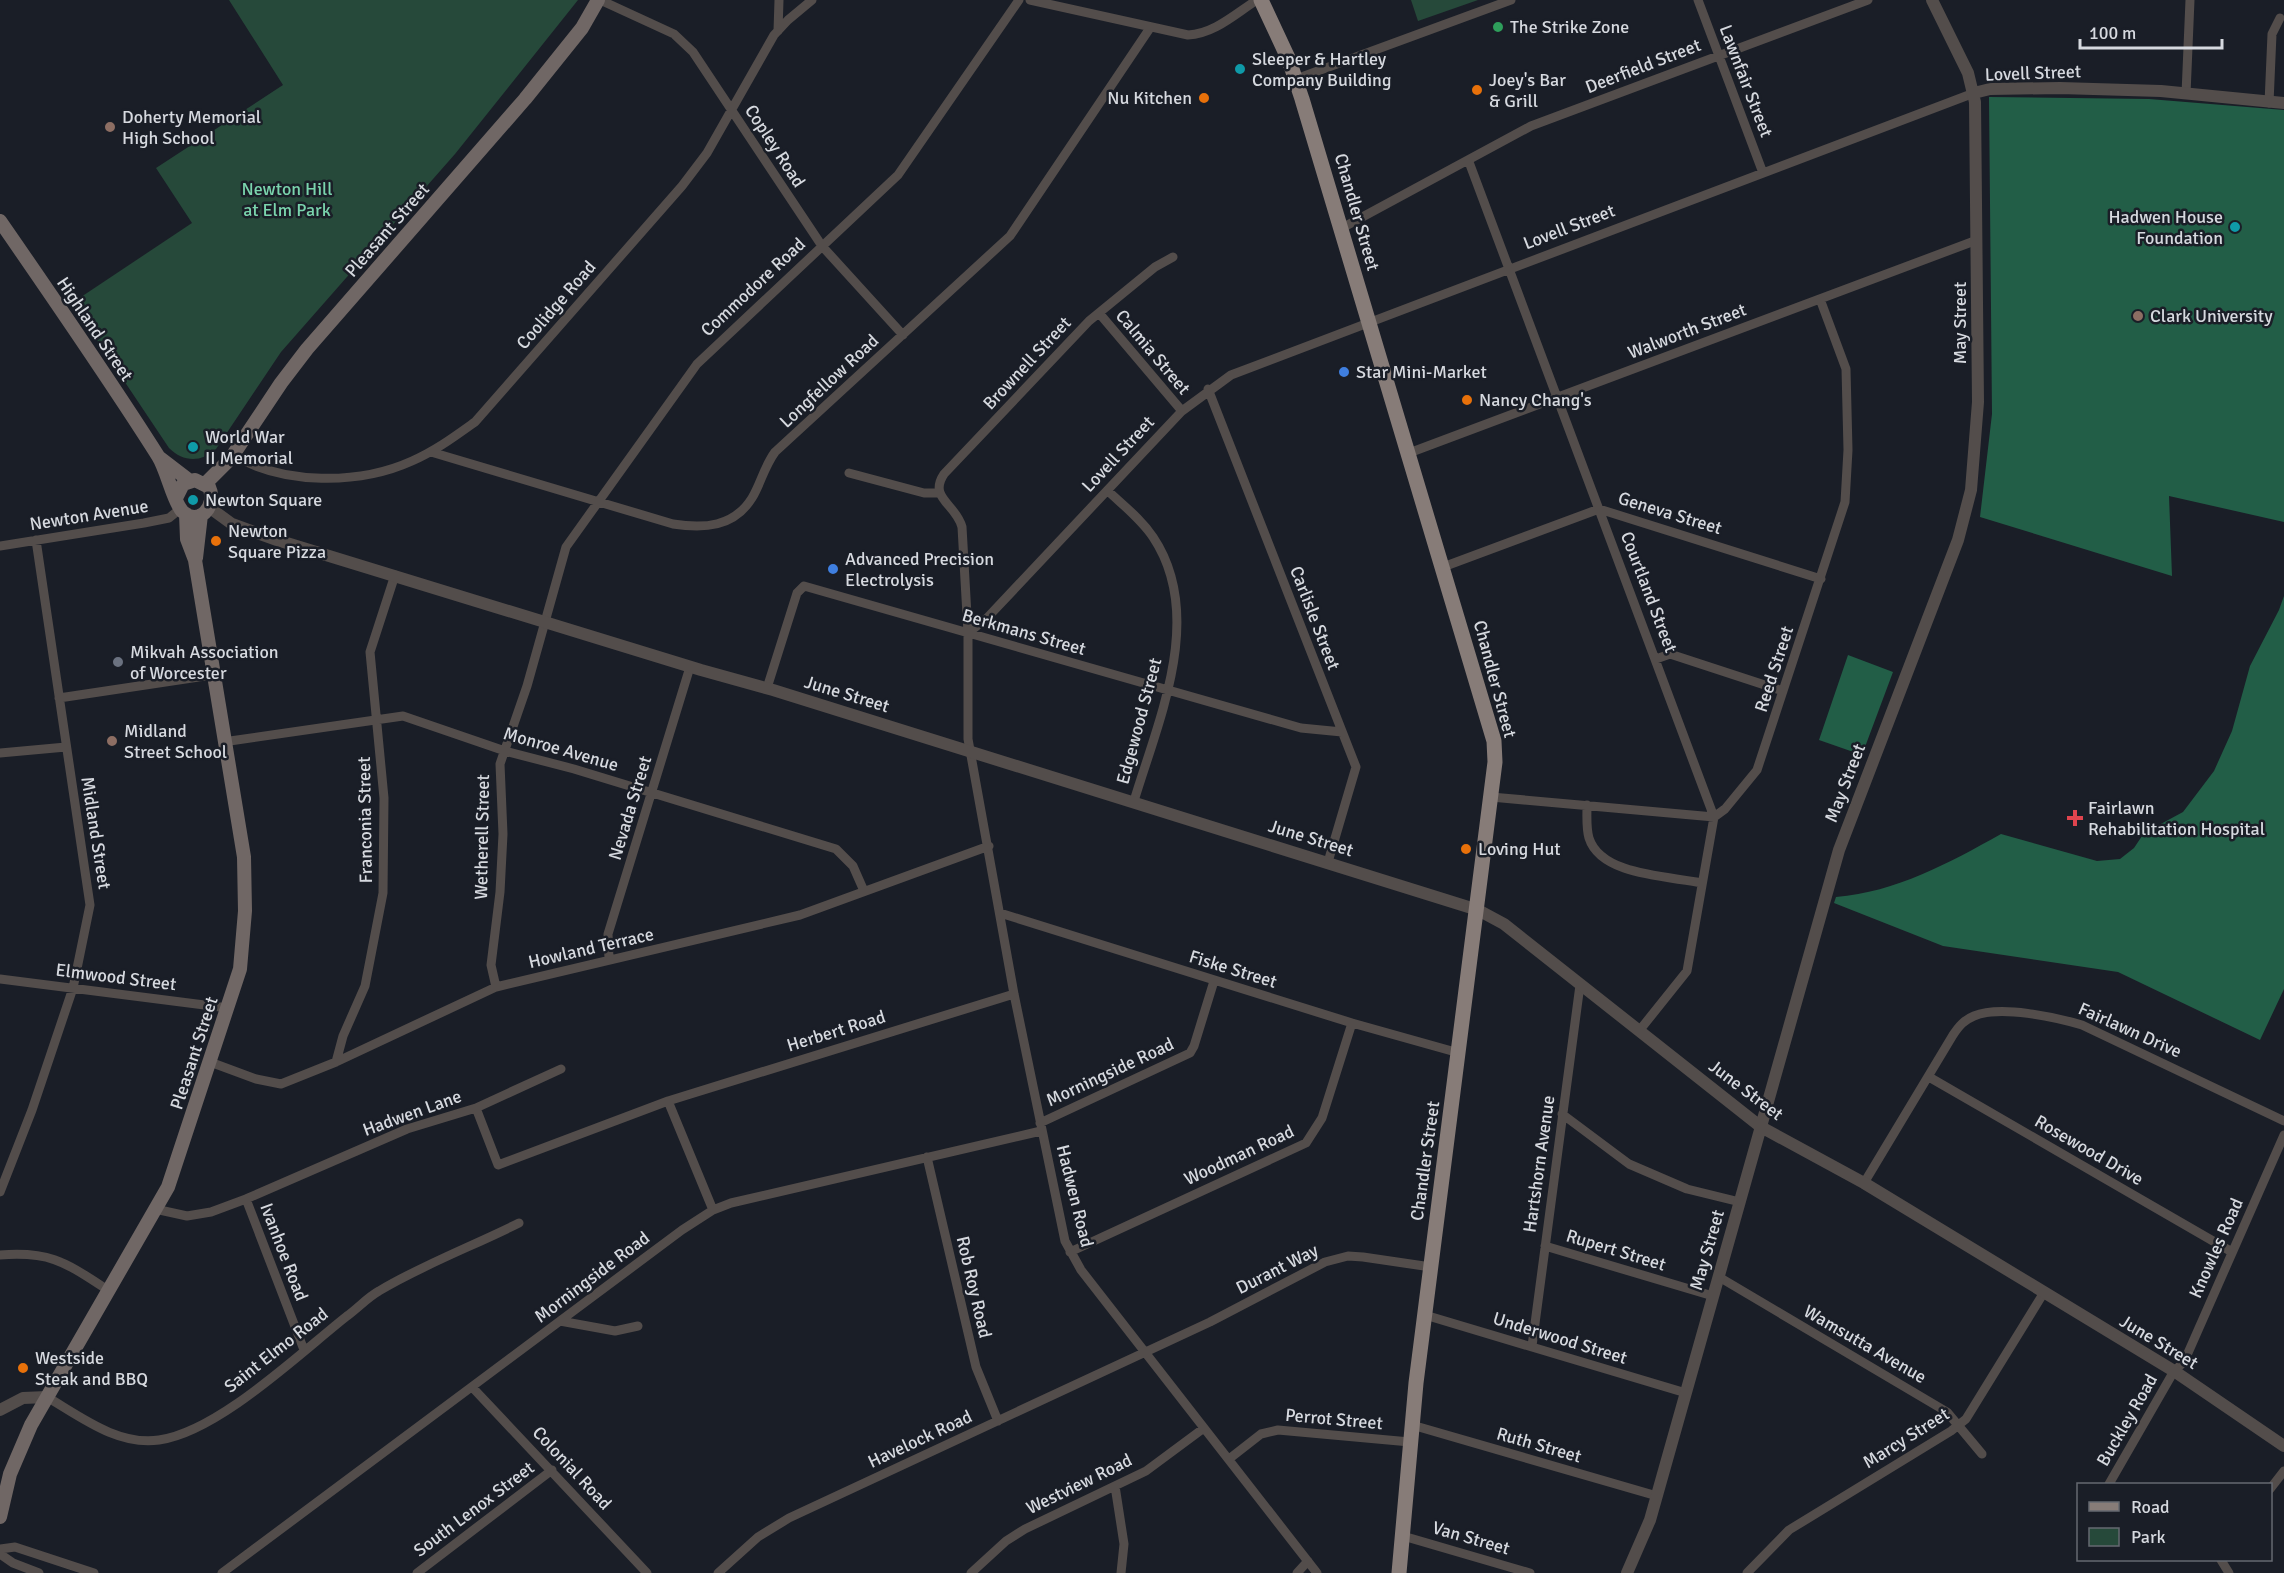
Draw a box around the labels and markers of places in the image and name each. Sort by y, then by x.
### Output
place label: The Strike Zone [1510,16,1629,38]
marker: The Strike Zone [1491,20,1505,34]
place label: Sleeper & Hartley Company Building [1252,48,1391,91]
marker: Sleeper & Hartley Company Building [1233,62,1247,76]
place label: Joey's Bar & Grill [1489,69,1566,112]
marker: Joey's Bar & Grill [1470,83,1484,97]
place label: Nu Kitchen [1107,87,1192,109]
marker: Nu Kitchen [1197,91,1211,105]
place label: Doherty Memorial High School [122,106,261,149]
marker: Doherty Memorial High School [103,120,117,134]
place label: Hadwen House Foundation [2108,206,2223,249]
marker: Hadwen House Foundation [2228,220,2242,234]
place label: Clark University [2150,305,2273,327]
marker: Clark University [2131,309,2145,323]
place label: Star Mini-Market [1356,361,1487,383]
marker: Star Mini-Market [1337,365,1351,379]
place label: Nancy Chang's [1479,389,1592,411]
marker: Nancy Chang's [1460,393,1474,407]
place label: World War II Memorial [205,426,293,469]
marker: World War II Memorial [186,440,200,454]
place label: Newton Square [205,489,322,511]
marker: Newton Square [186,493,200,507]
place label: Newton Square Pizza [228,520,326,563]
marker: Newton Square Pizza [209,534,223,548]
place label: Advanced Precision Electrolysis [845,548,994,591]
marker: Advanced Precision Electrolysis [826,562,840,576]
place label: Mikvah Association of Worcester [130,641,279,684]
marker: Mikvah Association of Worcester [111,655,125,669]
place label: Midland Street School [124,720,227,763]
marker: Midland Street School [105,734,119,748]
place label: Fairlawn Rehabilitation Hospital [2088,797,2265,840]
marker: Fairlawn Rehabilitation Hospital [2066,809,2084,827]
place label: Loving Hut [1478,838,1561,860]
marker: Loving Hut [1459,842,1473,856]
place label: Westside Steak and BBQ [35,1347,148,1390]
marker: Westside Steak and BBQ [16,1361,30,1375]

